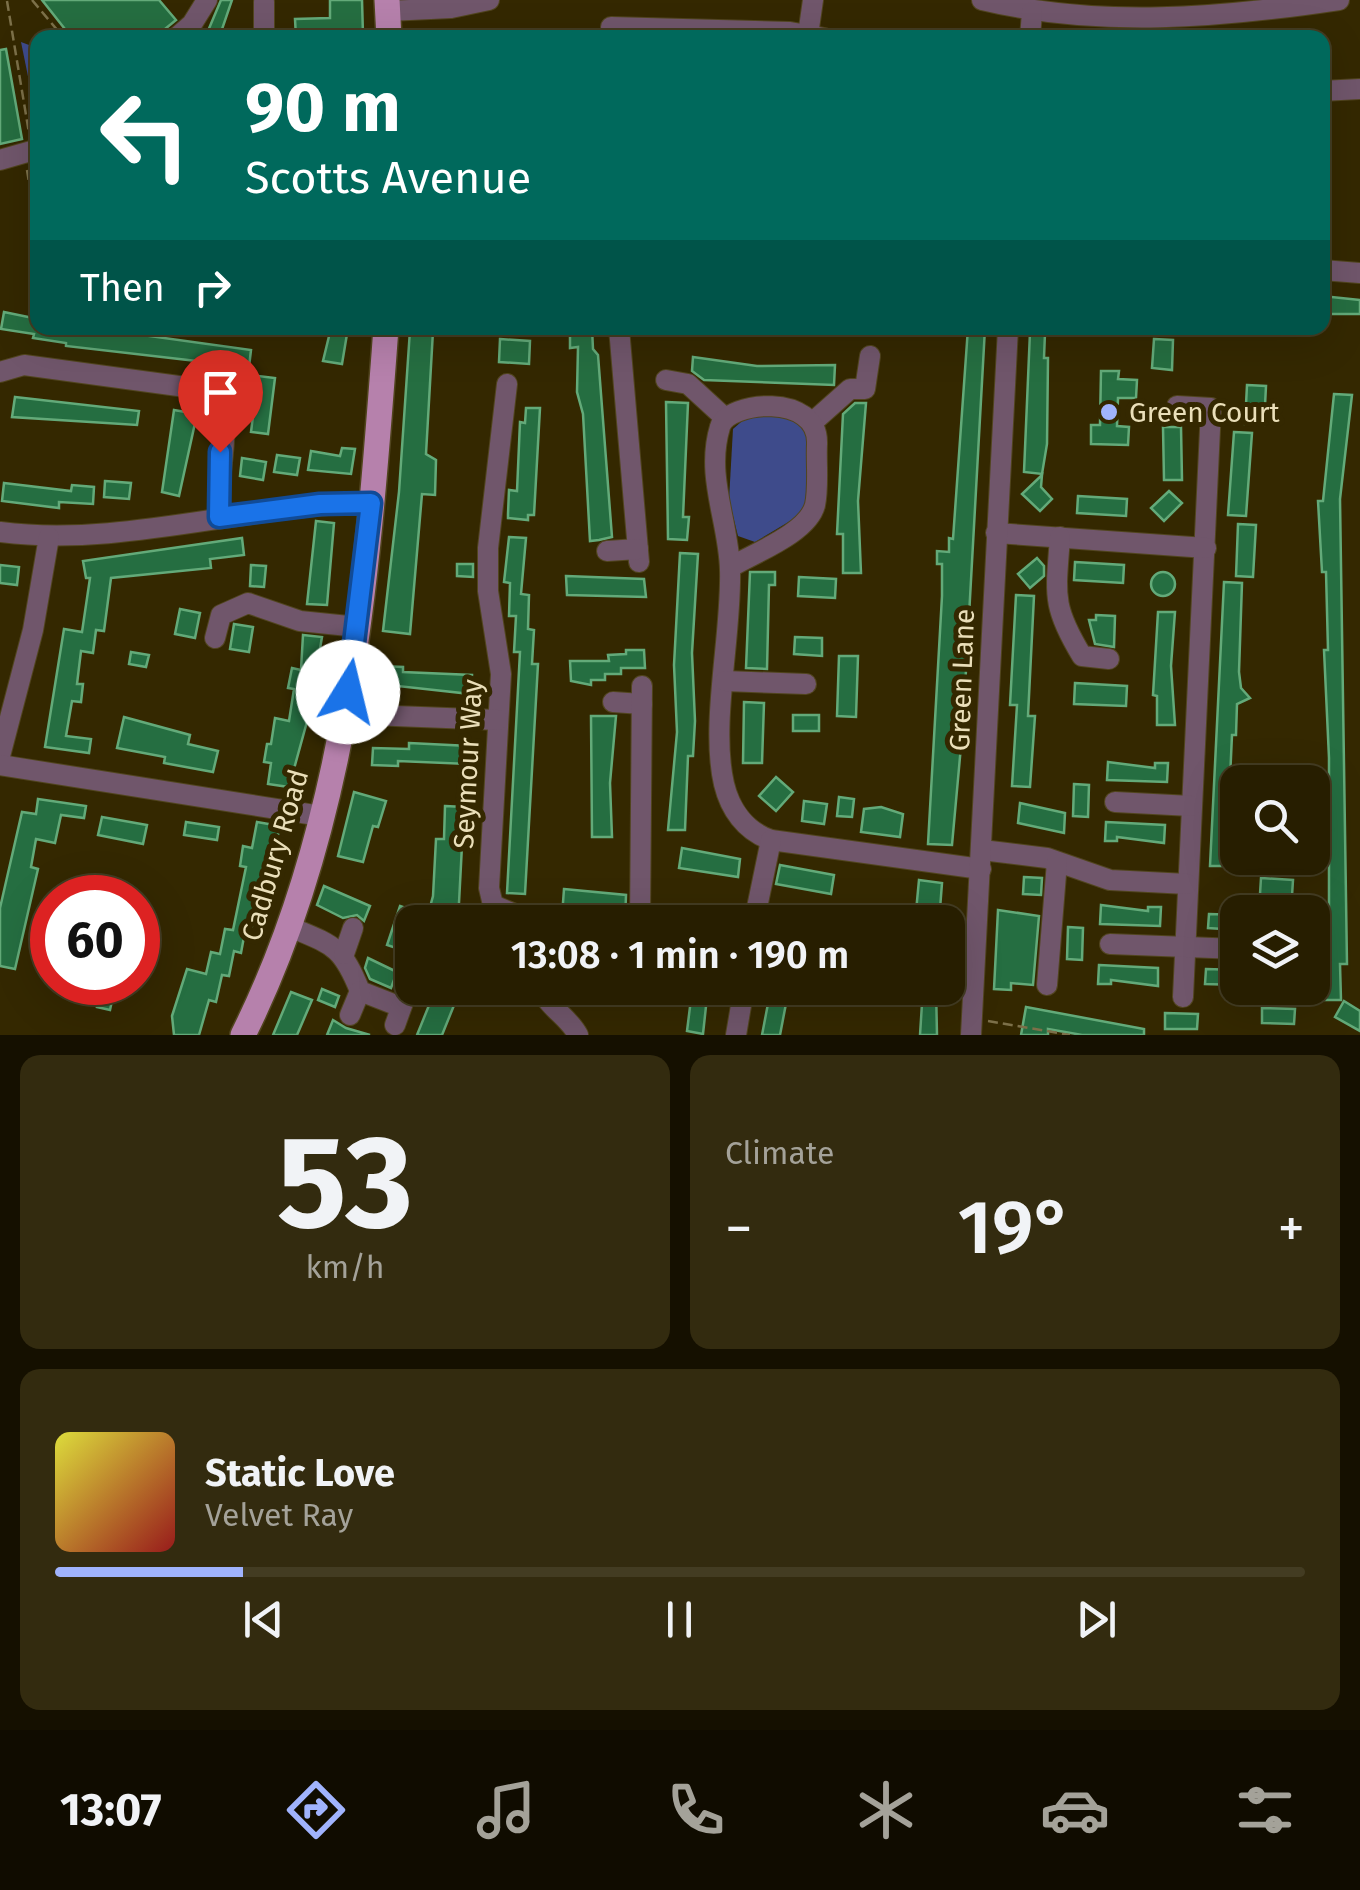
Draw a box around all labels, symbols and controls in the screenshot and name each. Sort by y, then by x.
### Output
text: 90 m [245,66,401,150]
icon: left [80,70,210,200]
text: Scotts Avenue [245,151,531,205]
icon: right [185,260,240,315]
text: Then [80,265,165,311]
pin [178,350,263,453]
icon: arrive [193,365,248,420]
place label: Green Court [1129,396,1281,429]
marker: Green Court [1098,401,1120,423]
street label: Green Lane [943,608,981,752]
position arrow [296,640,400,744]
street label: Seymour Way [447,678,489,850]
street label: Cadbury Road [235,765,315,945]
map controls [1220,765,1330,1005]
button: search [1220,765,1330,875]
speed limit sign: 60 [30,875,160,1005]
button: layers [1220,895,1330,1005]
text: 13:08 · 1 min · 190 m [511,932,849,978]
text: 53 [277,1105,413,1261]
text: Climate [725,1134,834,1172]
text: 19° [958,1183,1072,1273]
text: − [725,1196,753,1262]
text: + [1278,1196,1305,1262]
text: km/h [305,1248,385,1286]
text: Static Love [205,1450,395,1496]
text: Velvet Ray [205,1496,353,1534]
icon: previous [236,1592,291,1647]
icon: pause [652,1592,707,1647]
icon: next [1069,1592,1124,1647]
icon: directions [281,1775,351,1845]
icon: music [471,1775,541,1845]
icon: phone [661,1775,731,1845]
icon: climate [851,1775,921,1845]
icon: car [1040,1775,1110,1845]
icon: filters [1230,1775,1300,1845]
text: 13:07 [60,1783,161,1837]

